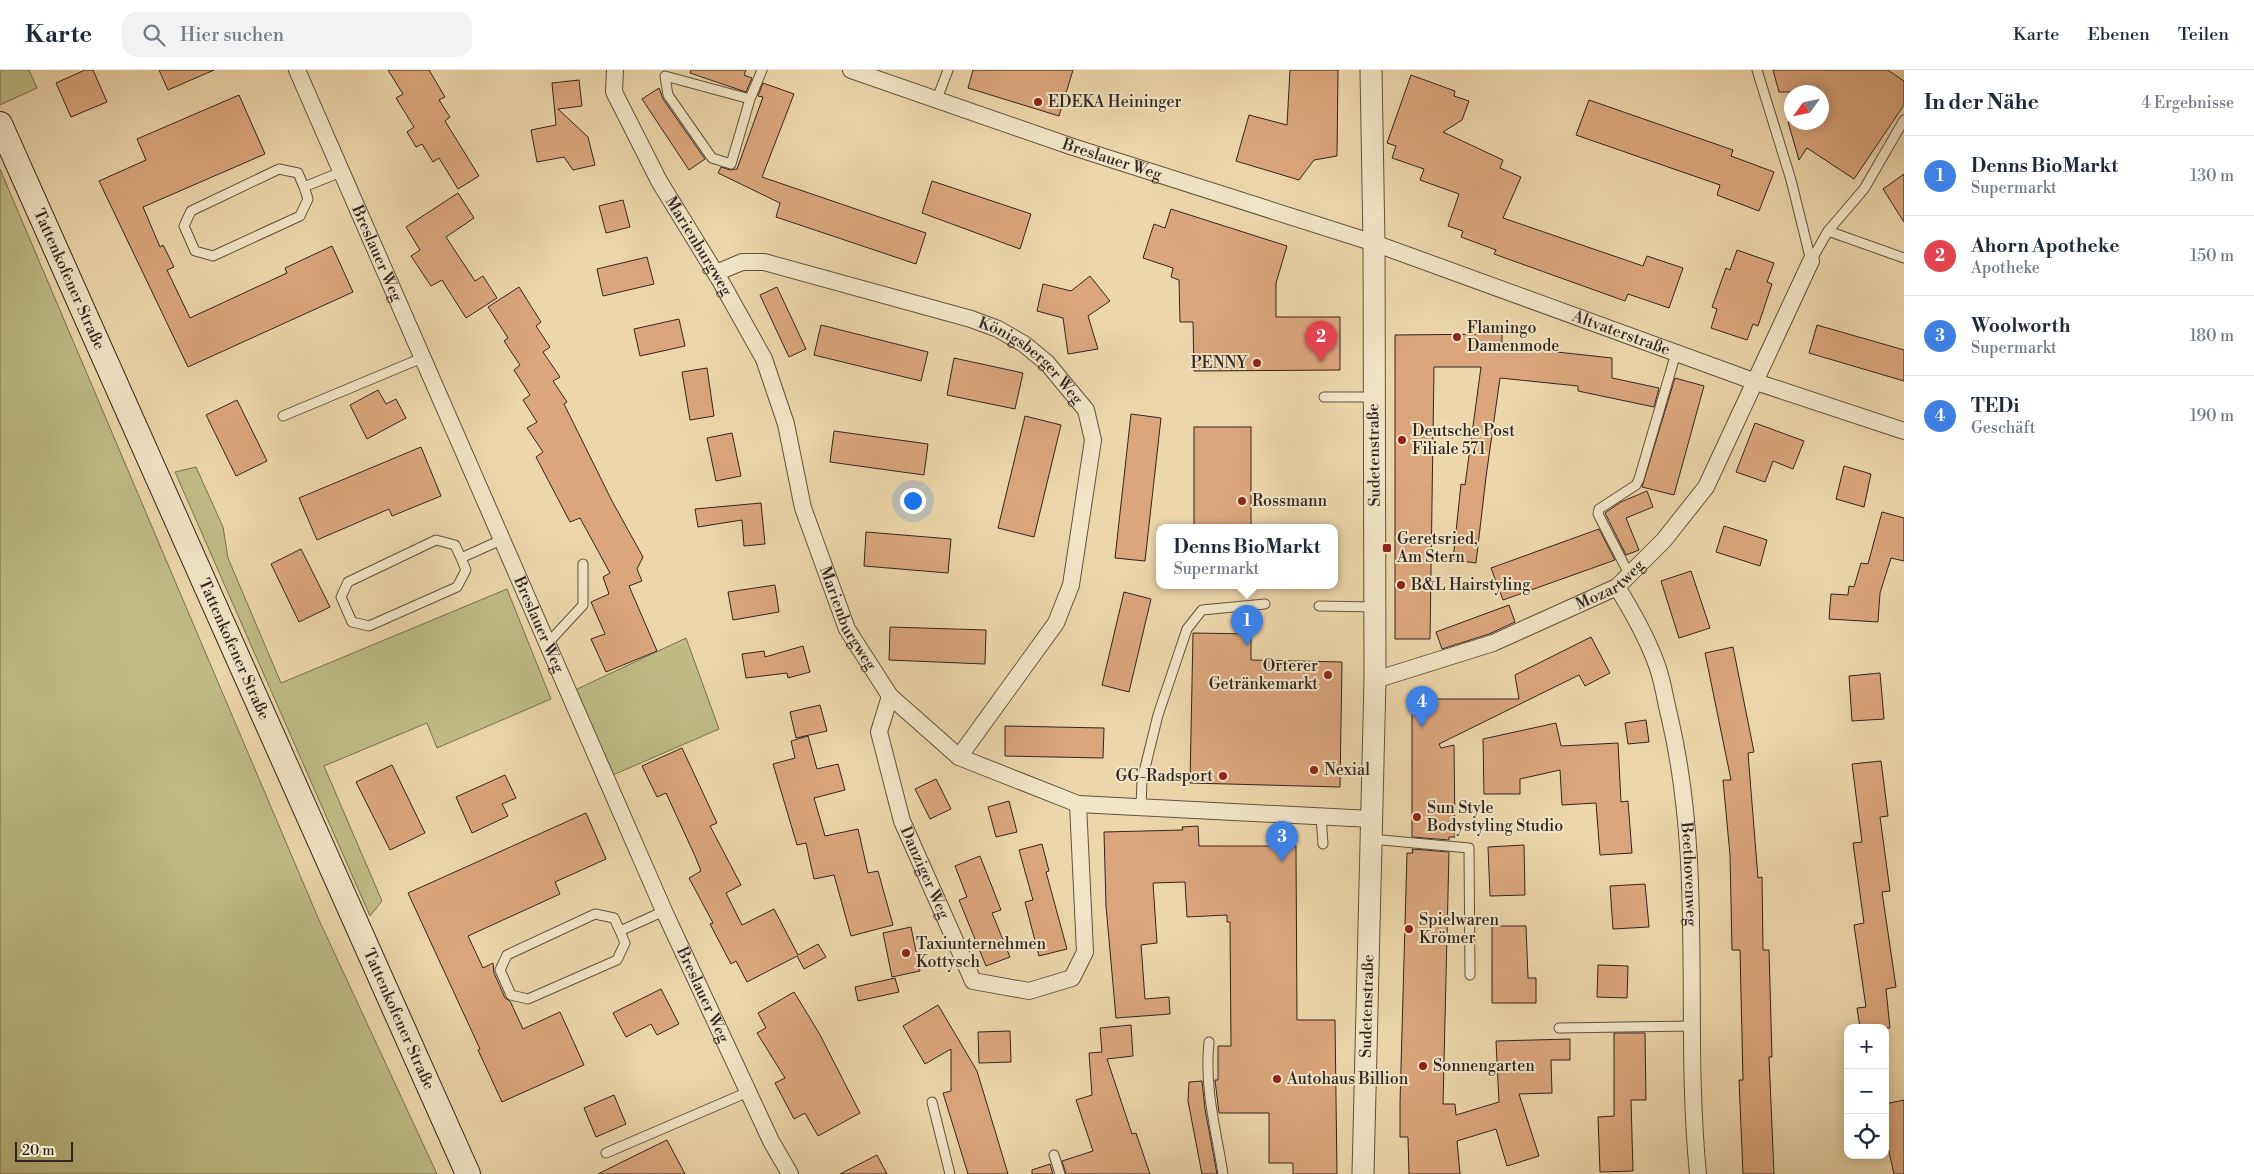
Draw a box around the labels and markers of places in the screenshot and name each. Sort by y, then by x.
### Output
place label: EDEKA Heininger [1048,92,1182,112]
marker: EDEKA Heininger [1032,96,1044,108]
place label: Flamingo Damenmode [1467,318,1559,356]
pin: 2 [1305,321,1337,362]
marker: Flamingo Damenmode [1451,331,1463,343]
place label: PENNY [1191,353,1248,373]
marker: PENNY [1251,357,1263,369]
place label: Deutsche Post Filiale 571 [1412,421,1515,459]
marker: Deutsche Post Filiale 571 [1396,434,1408,446]
place label: Rossmann [1252,491,1328,511]
marker: Rossmann [1236,495,1248,507]
place label: Geretsried, Am Stern [1396,529,1478,567]
marker: Geretsried, Am Stern [1381,542,1393,554]
place label: B&L Hairstyling [1410,575,1531,595]
marker: B&L Hairstyling [1395,579,1407,591]
pin: 1 [1231,605,1263,646]
place label: Orterer Getränkemarkt [1209,656,1318,694]
marker: Orterer Getränkemarkt [1322,669,1334,681]
pin: 4 [1406,686,1438,727]
place label: Nexial [1324,760,1370,780]
marker: Nexial [1308,764,1320,776]
place label: GG-Radsport [1116,766,1213,786]
marker: GG-Radsport [1217,770,1229,782]
place label: Sun Style Bodystyling Studio [1426,798,1563,836]
marker: Sun Style Bodystyling Studio [1411,811,1423,823]
pin: 3 [1266,821,1298,862]
place label: Spielwaren Krömer [1419,910,1500,948]
marker: Spielwaren Krömer [1403,923,1415,935]
place label: Taxiunternehmen Kottysch [916,934,1046,972]
marker: Taxiunternehmen Kottysch [900,947,912,959]
place label: Sonnengarten [1433,1056,1535,1076]
marker: Sonnengarten [1417,1060,1429,1072]
place label: Autohaus Billion [1286,1069,1409,1089]
marker: Autohaus Billion [1271,1073,1283,1085]

